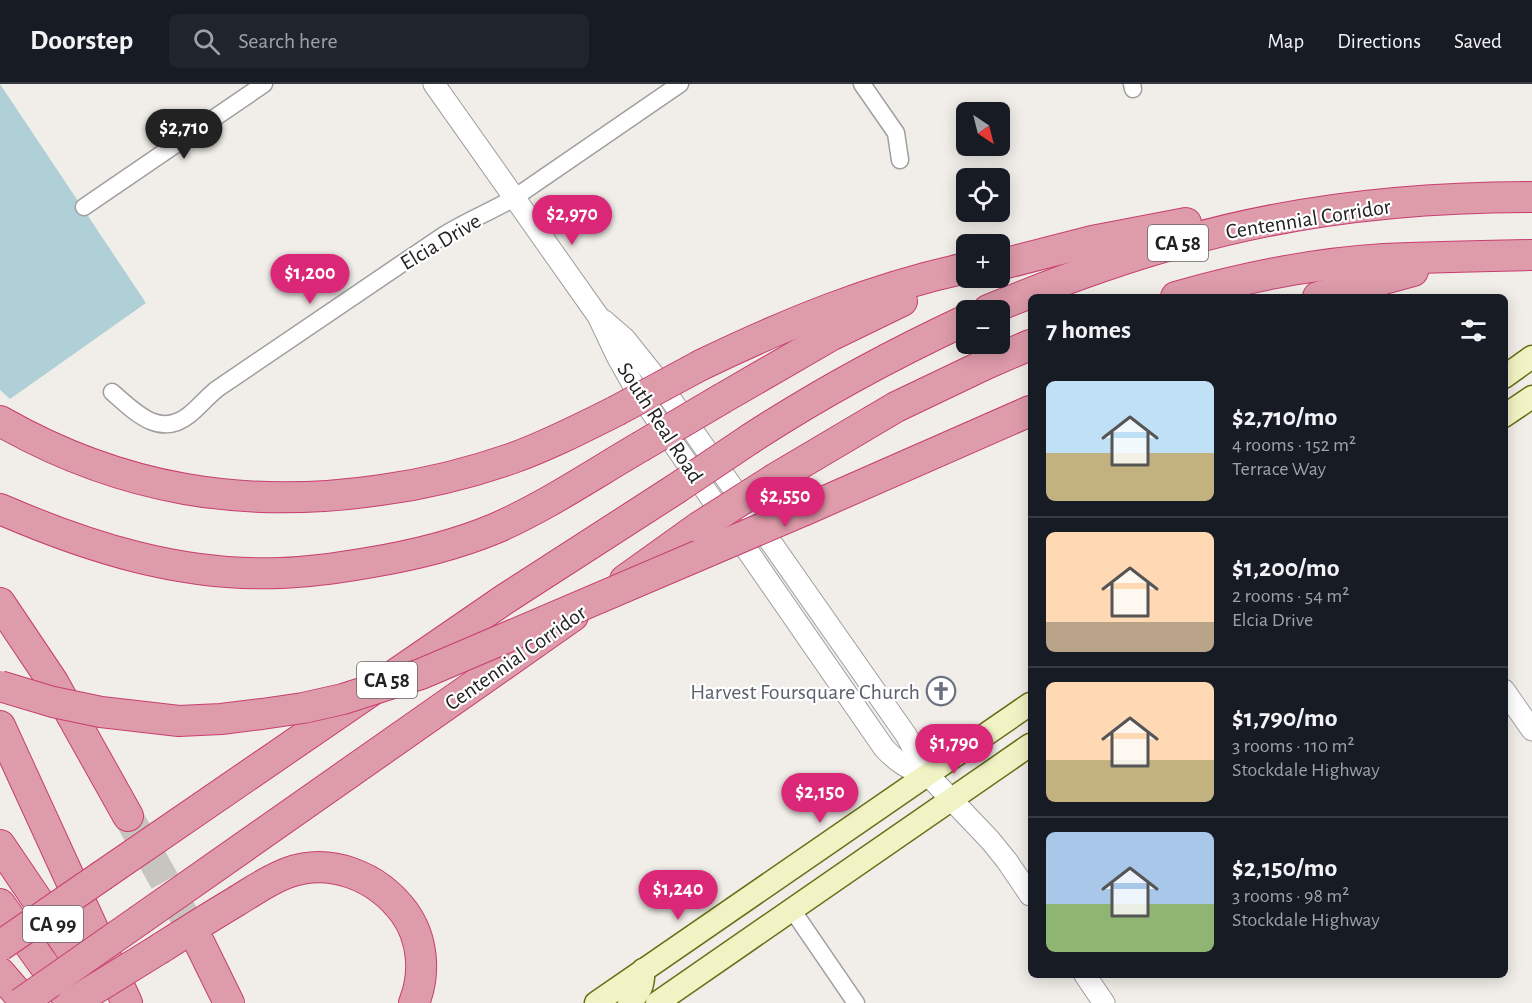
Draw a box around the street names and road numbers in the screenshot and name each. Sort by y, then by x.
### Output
street label: Centennial Corridor [1224,195,1392,243]
street label: Elcia Drive [397,209,484,274]
road number: CA 58 [1148,225,1208,261]
street label: South Real Road [613,358,707,487]
street label: Centennial Corridor [441,601,590,715]
road number: CA 58 [357,662,417,698]
road number: CA 99 [23,906,83,942]

